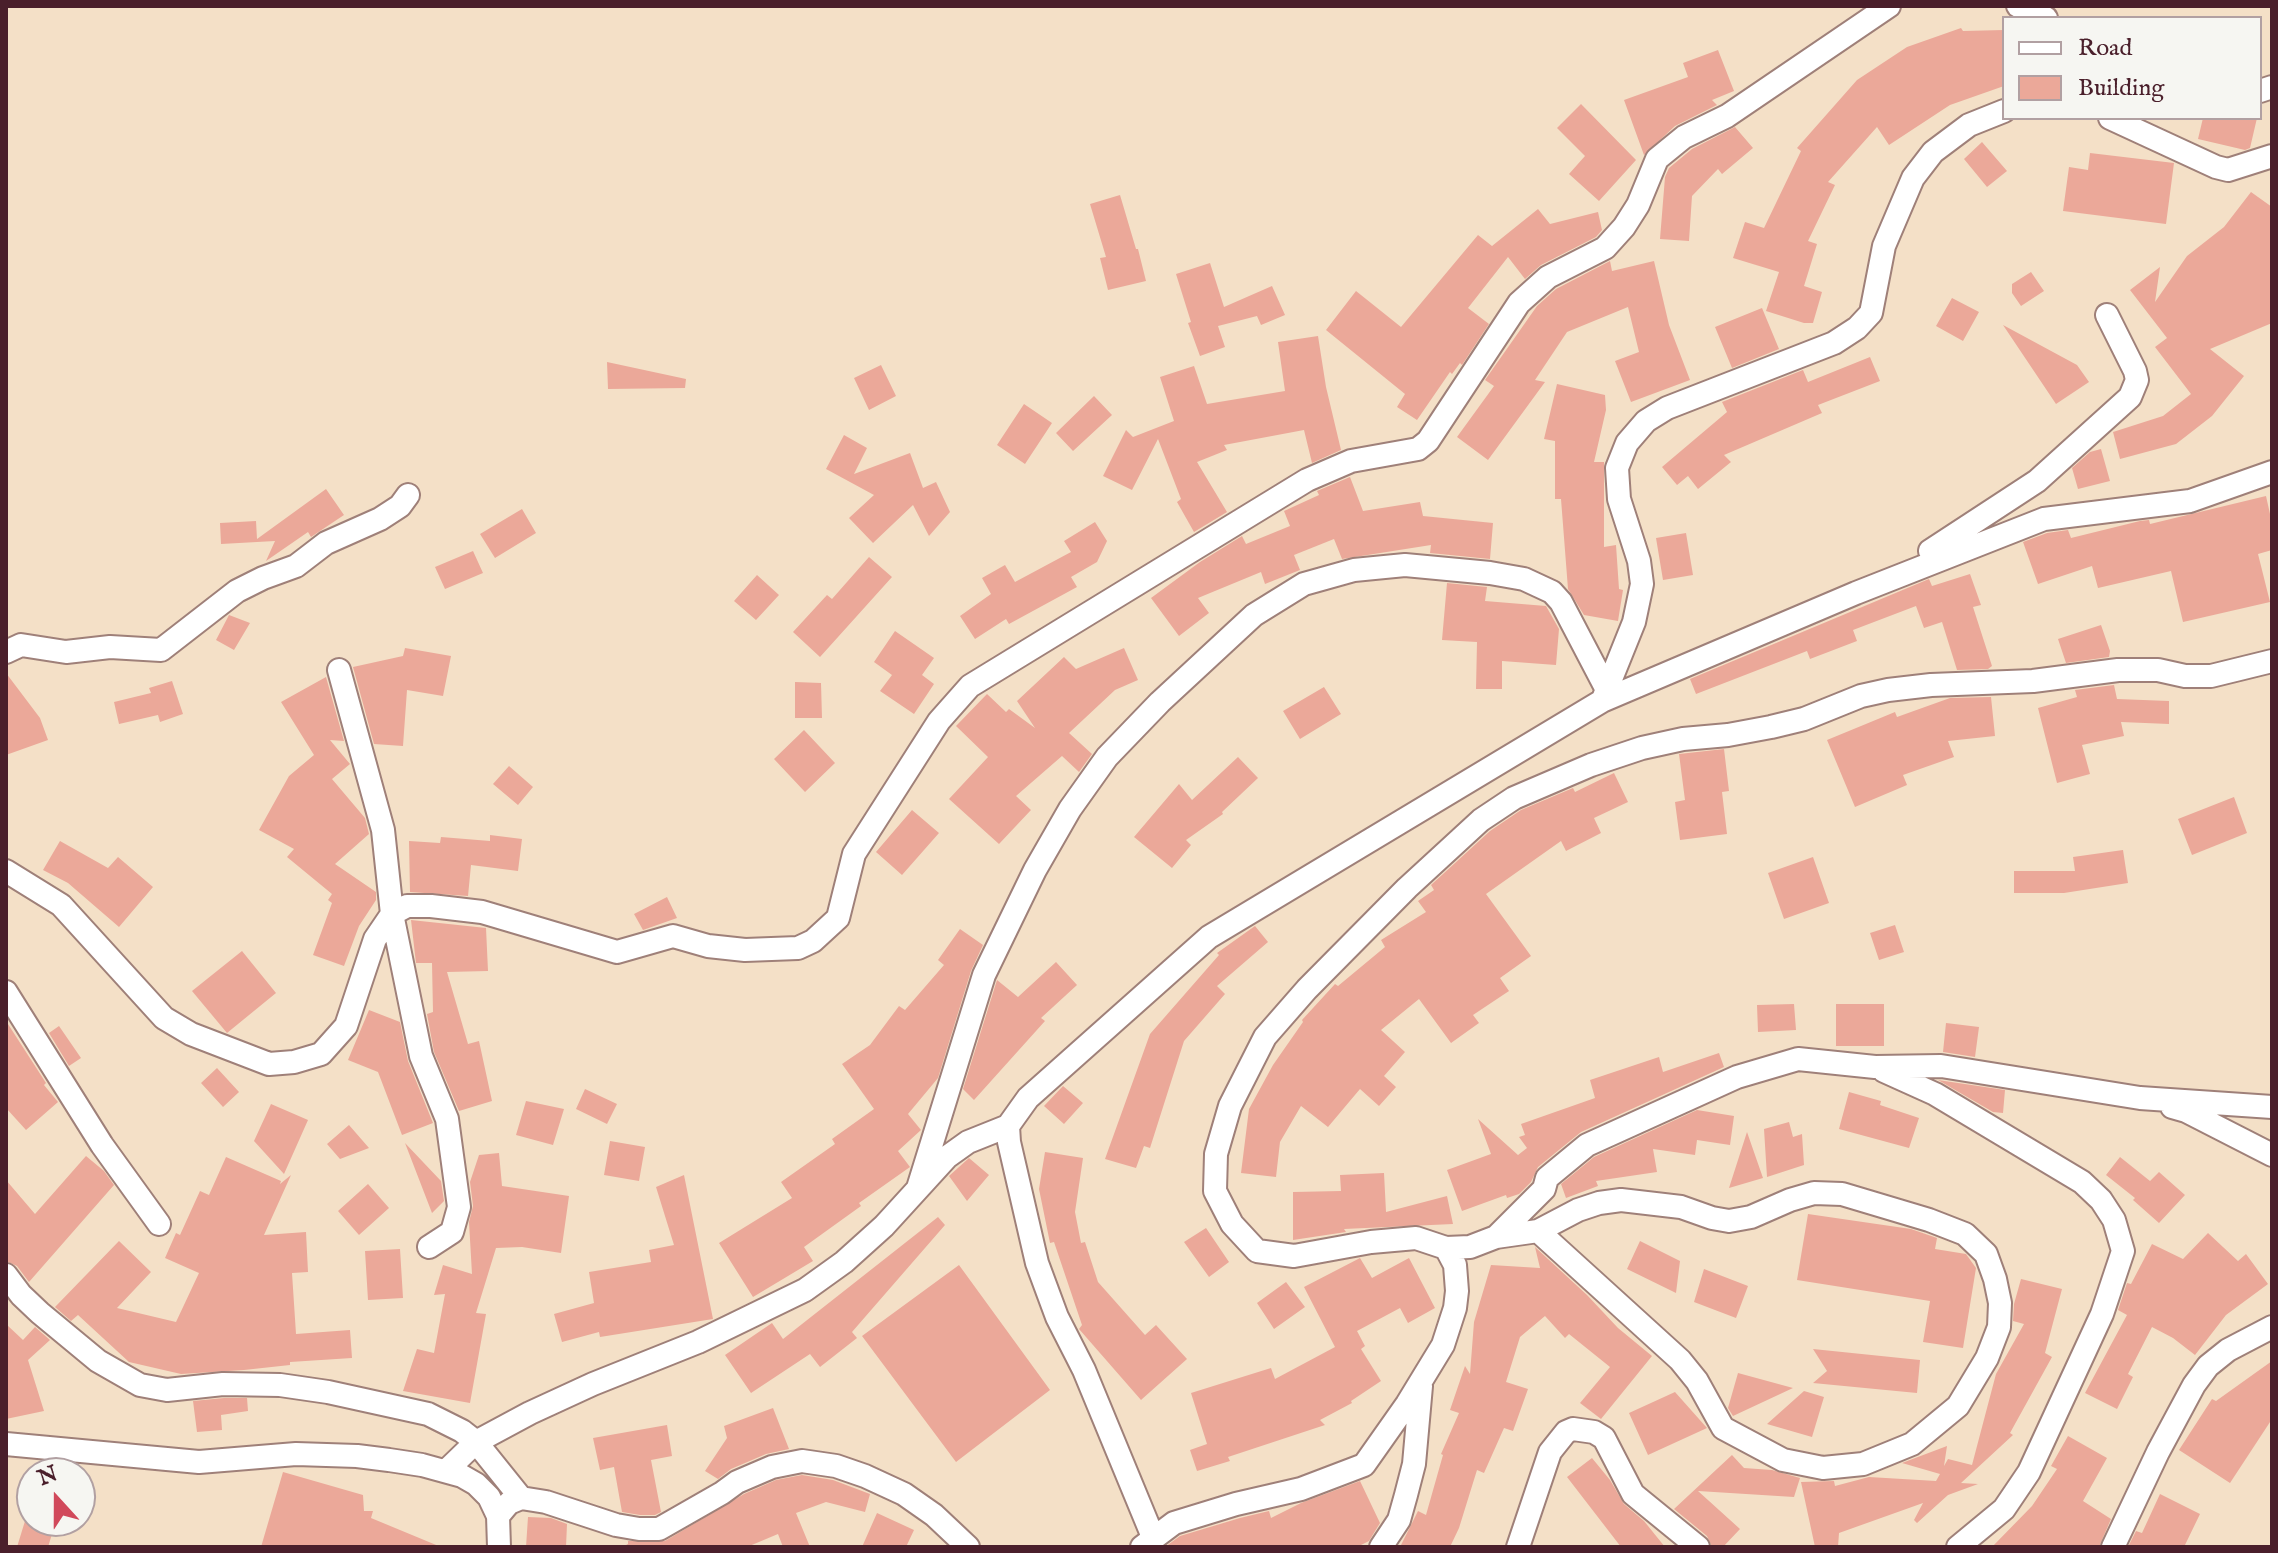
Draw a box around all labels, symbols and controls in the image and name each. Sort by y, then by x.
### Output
legend [2002,16,2262,120]
text: Road [2078,33,2132,64]
text: Building [2078,73,2164,104]
north arrow [16,1457,96,1537]
text: N [34,1460,62,1493]

